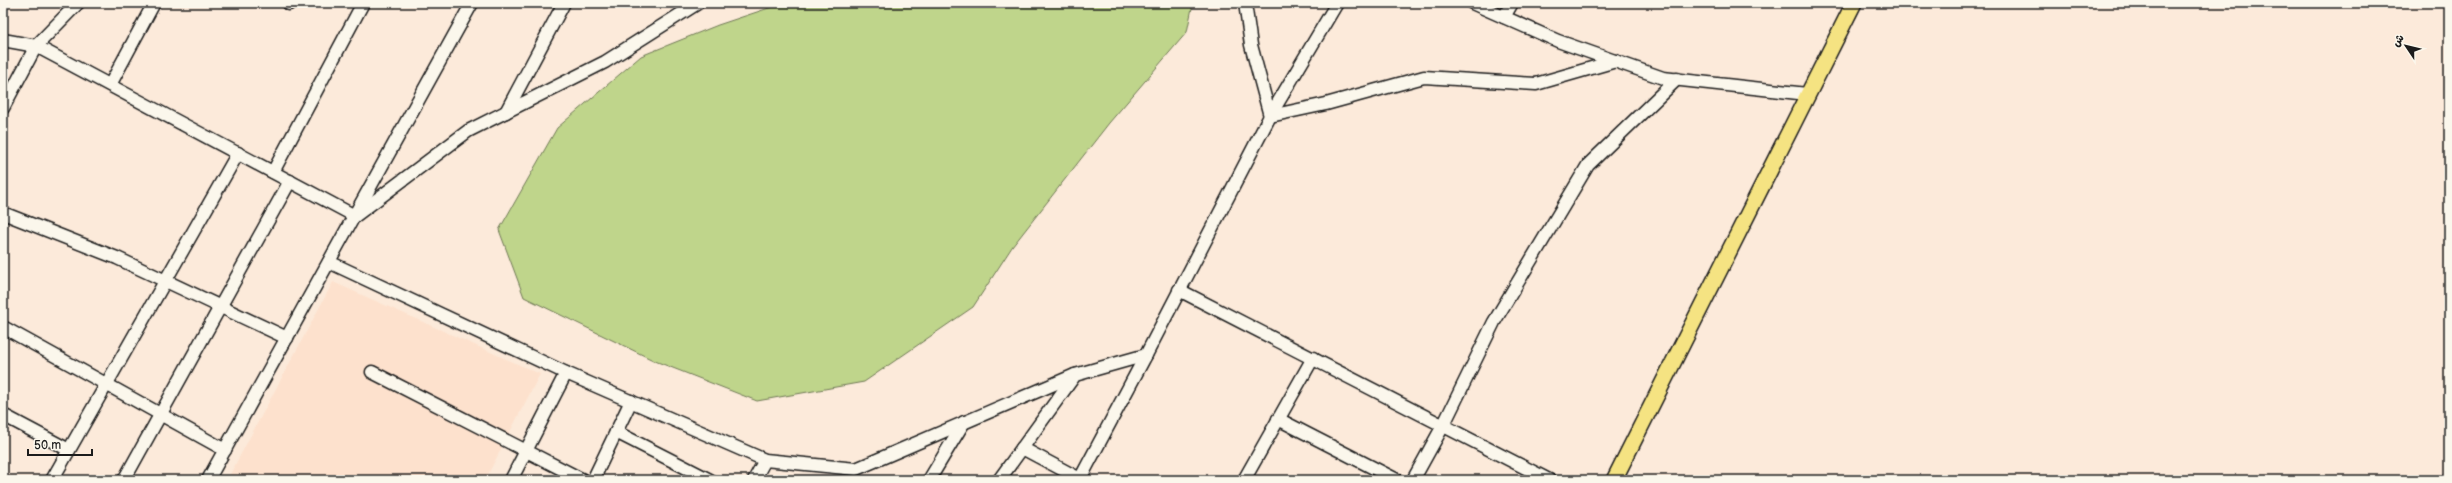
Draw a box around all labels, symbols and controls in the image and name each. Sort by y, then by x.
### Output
north arrow [2386,26,2426,66]
text: ش [2389,32,2407,49]
scale bar [28,431,92,457]
text: 50 m [34,438,61,453]

